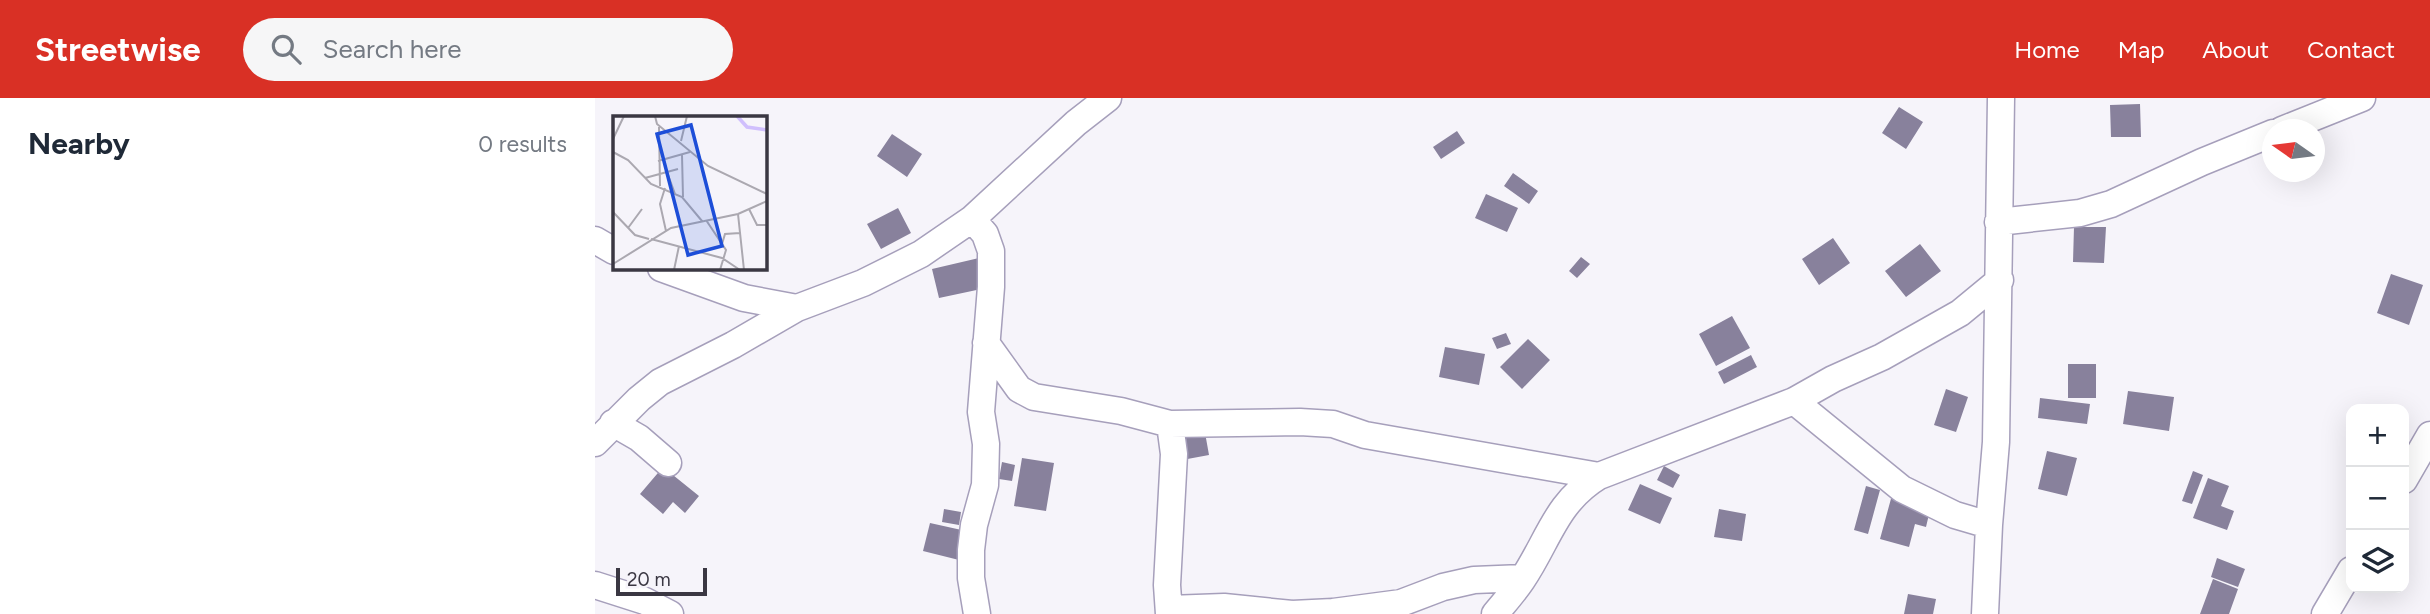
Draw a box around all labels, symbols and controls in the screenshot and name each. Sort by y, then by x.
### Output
search box [243,18,733,81]
text: Streetwise [35,30,201,69]
icon: search [267,30,305,68]
text: Search here [323,33,461,65]
text: Home [2014,35,2080,64]
text: Map [2118,35,2164,64]
text: About [2202,35,2269,64]
text: Contact [2307,35,2395,64]
inset map [613,116,767,270]
north arrow [2262,119,2325,182]
text: Nearby [28,125,130,162]
text: 0 results [478,130,567,158]
map controls [2346,404,2409,593]
button: + [2346,404,2409,467]
button: − [2346,467,2409,530]
button: layers [2346,530,2409,593]
scale bar [616,565,707,597]
text: 20 m [627,568,671,591]

